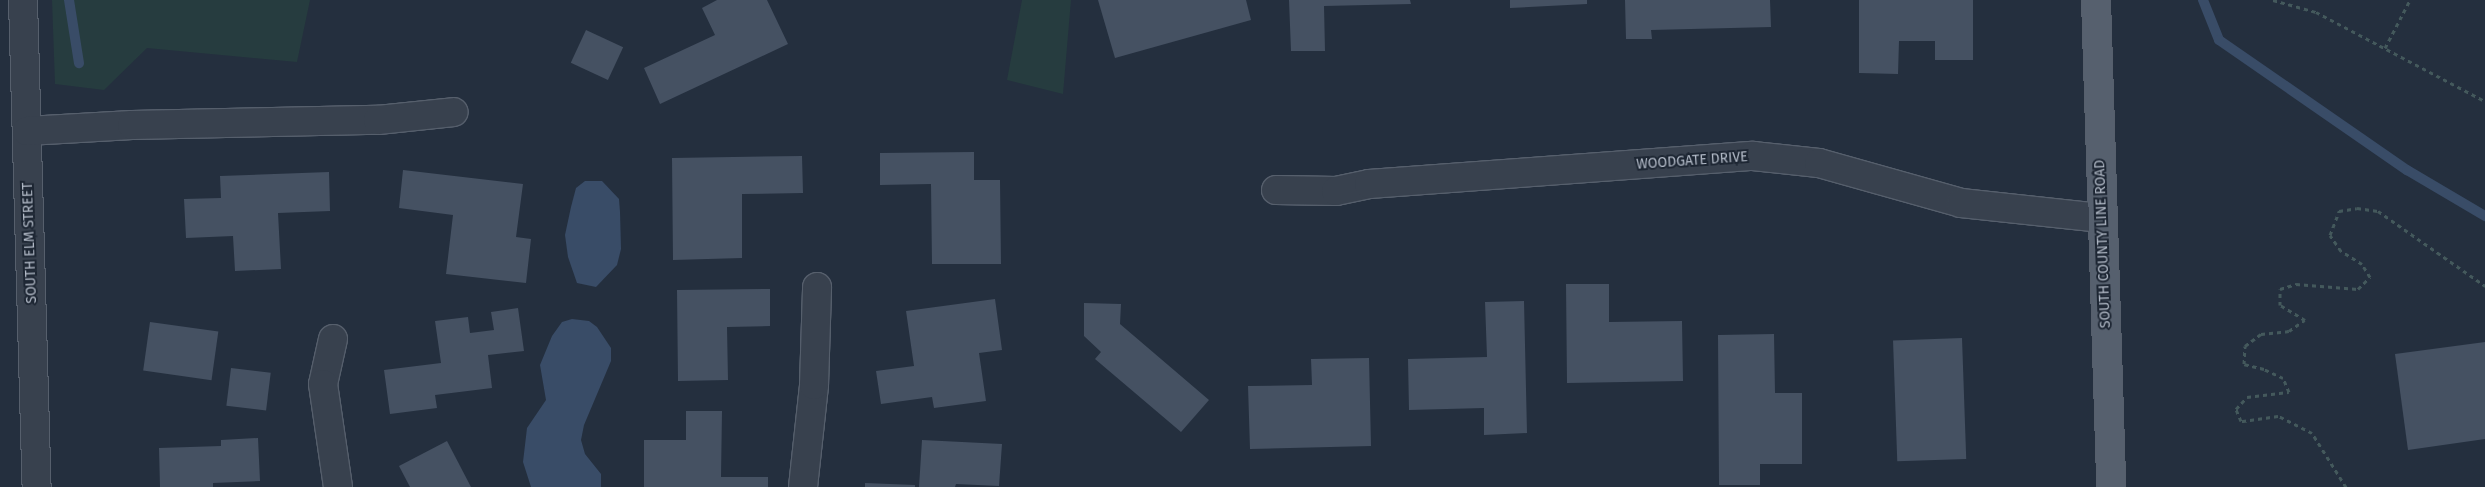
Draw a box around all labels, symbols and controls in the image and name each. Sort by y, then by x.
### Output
street label: WOODGATE DRIVE [1636,149,1748,173]
street label: SOUTH COUNTY LINE ROAD [2092,159,2114,329]
street label: SOUTH ELM STREET [19,182,41,304]

